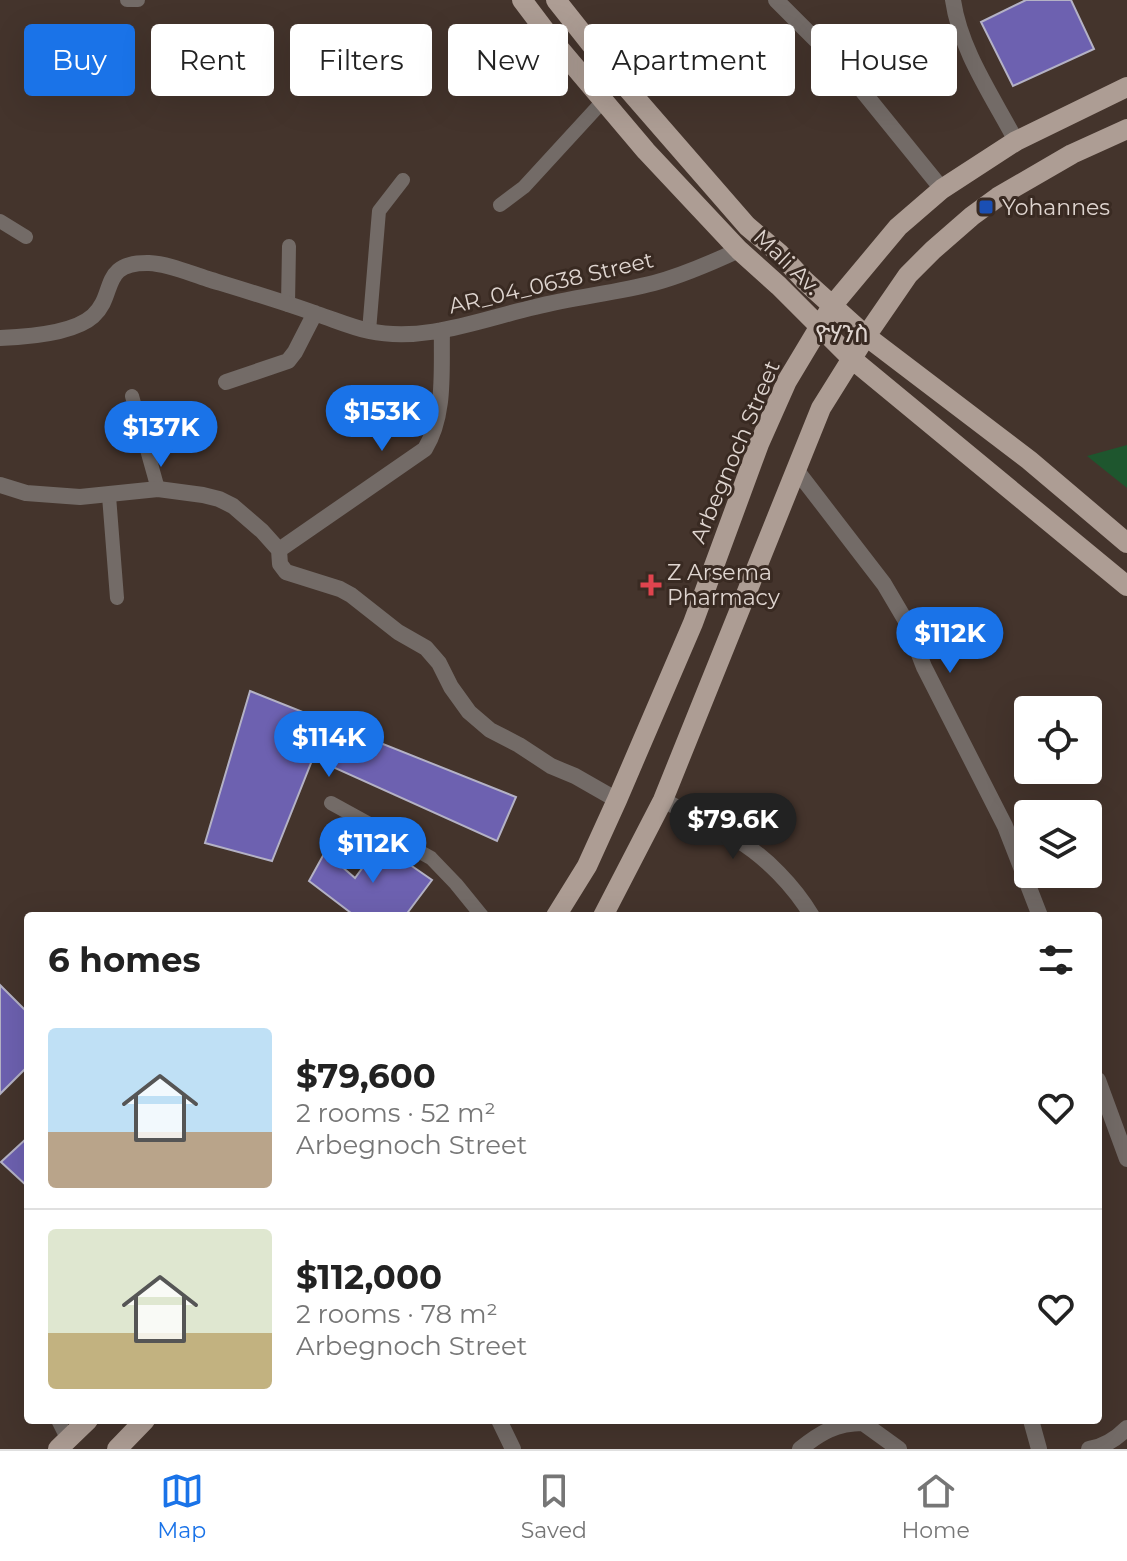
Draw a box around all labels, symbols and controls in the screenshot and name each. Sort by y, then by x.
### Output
chip: Buy [24,24,135,96]
chip: Rent [151,24,274,96]
chip: Filters [290,24,432,96]
chip: New [448,24,568,96]
chip: Apartment [584,24,795,96]
chip: House [811,24,957,96]
place label: Yohannes [1002,194,1110,221]
marker: Yohannes [977,198,995,216]
street label: Mali Av. [748,224,826,300]
street label: AR_04_0638 Street [446,246,656,320]
district label: ዮሃንስ [815,319,869,348]
street label: Arbegnoch Street [684,357,786,547]
pin: $153K [326,385,438,453]
text: $153K [344,395,420,427]
pin: $137K [105,401,217,469]
text: $137K [122,411,200,443]
place label: Z Arsema Pharmacy [667,559,780,611]
marker: Z Arsema Pharmacy [642,576,660,594]
pin: $112K [894,607,1006,675]
text: $112K [914,617,986,649]
map controls [1014,696,1102,888]
button: locate [1014,696,1102,784]
pin: $114K [273,711,385,779]
text: $114K [292,721,366,753]
pin: $79.6K [668,793,798,861]
button: layers [1014,800,1102,888]
text: $79.6K [688,803,778,835]
pin: $112K [317,817,429,885]
text: $112K [337,827,409,859]
icon: filters [1034,938,1078,982]
text: 6 homes [48,939,201,981]
text: $79,600 [296,1055,436,1097]
icon: home [112,1060,208,1156]
icon: heart [1034,1086,1078,1130]
text: 2 rooms · 52 m² [296,1097,496,1129]
text: Arbegnoch Street [296,1129,527,1161]
text: $112,000 [296,1256,442,1298]
icon: home [112,1261,208,1357]
icon: heart [1034,1287,1078,1331]
text: 2 rooms · 78 m² [296,1298,498,1330]
text: Arbegnoch Street [296,1330,527,1362]
tab: Map [157,1469,206,1544]
tab: Saved [521,1469,587,1544]
tab: Home [901,1469,970,1544]

